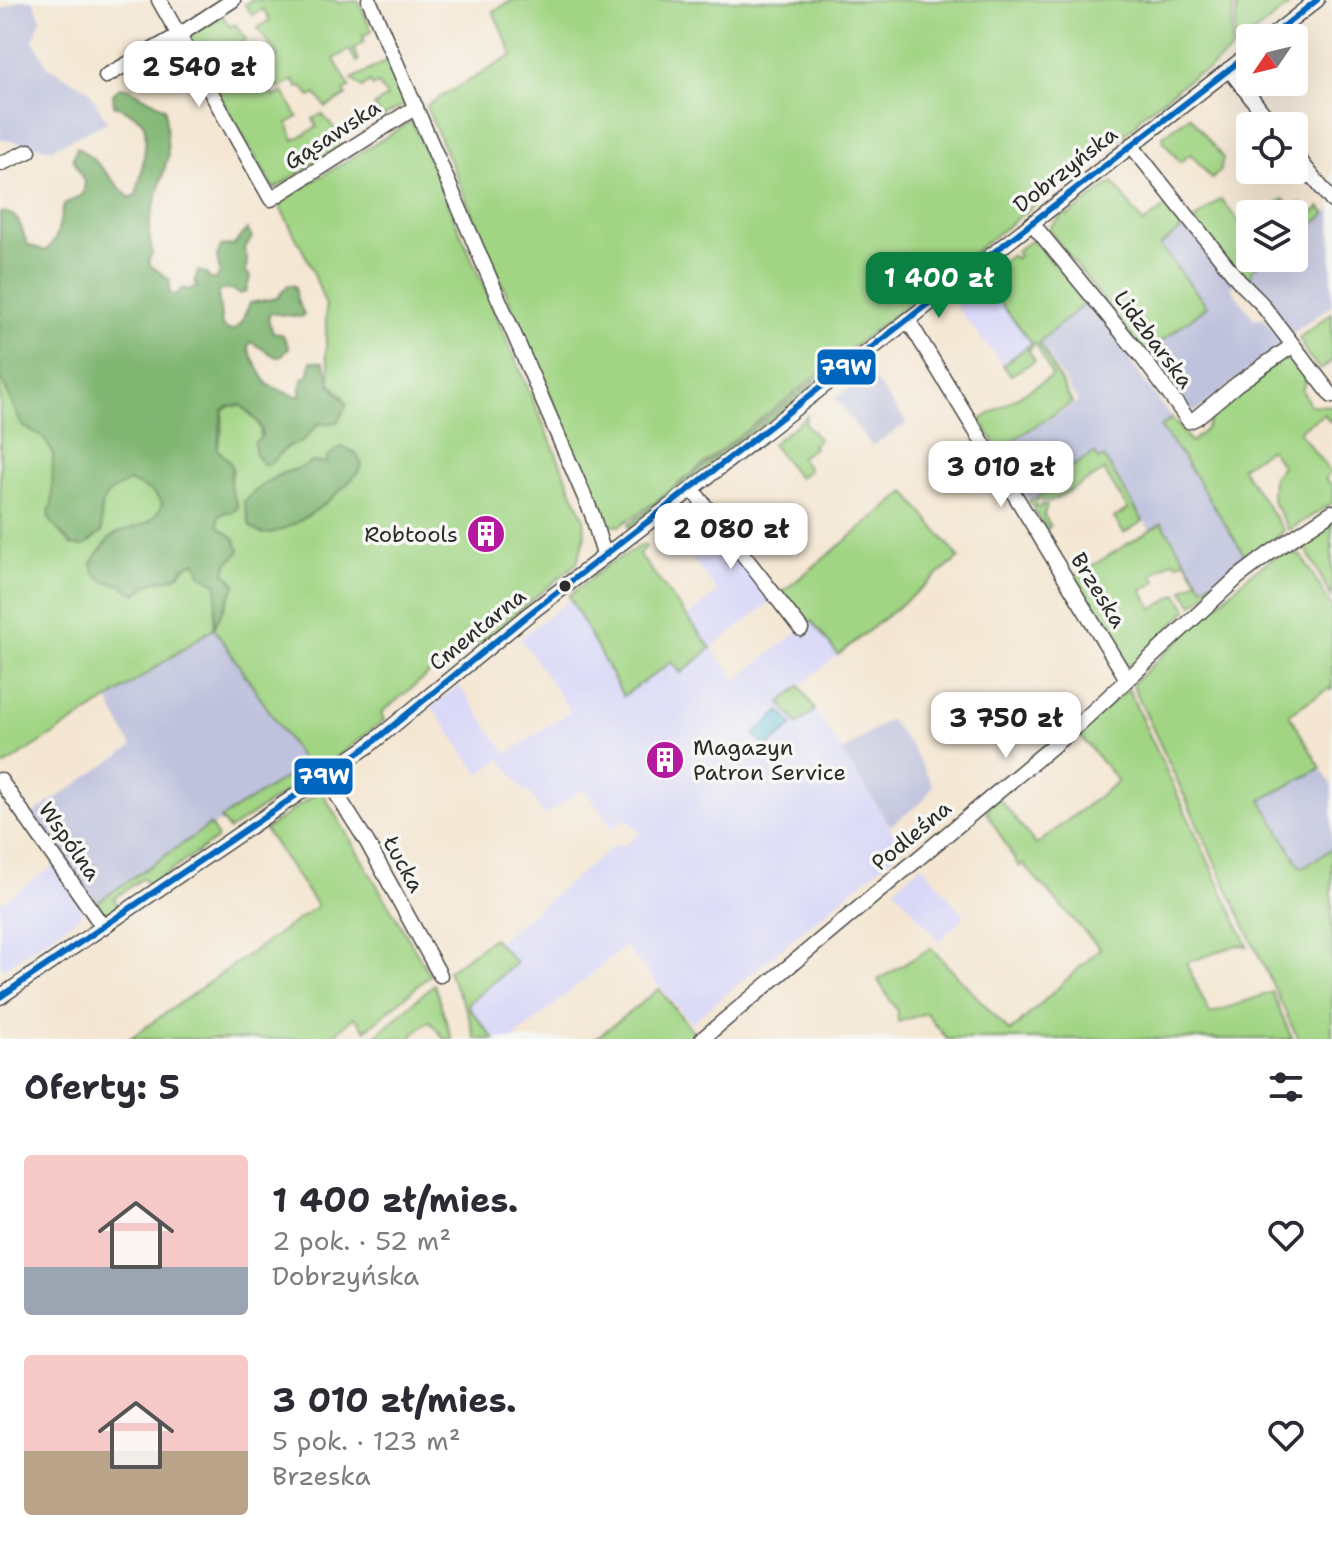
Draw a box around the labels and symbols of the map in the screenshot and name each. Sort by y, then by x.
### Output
north arrow [1236,24,1308,96]
pin: 2 540 zł [116,41,282,109]
street label: Gąsawska [279,92,386,176]
street label: Dobrzyńska [1007,119,1124,219]
pin: 1 400 zł [856,252,1022,320]
street label: Lidzbarska [1107,284,1200,395]
line badge: 79W [816,348,877,386]
text: 79W [820,353,872,382]
pin: 3 010 zł [918,441,1084,509]
pin: 2 080 zł [648,503,814,571]
building icon: Robtools [465,513,507,555]
place label: Robtools [364,520,458,549]
street label: Brzeska [1064,547,1133,634]
unlabelled marker [557,578,573,594]
street label: Cmentarna [423,581,532,677]
pin: 3 750 zł [923,692,1089,760]
place label: Magazyn Patron Service [693,733,846,787]
building icon: Magazyn Patron Service [644,739,686,781]
line badge: 79W [293,757,354,796]
text: 79W [298,762,350,791]
street label: Podleśna [865,793,957,877]
street label: Wspólna [32,796,108,887]
street label: Łucka [376,830,431,898]

